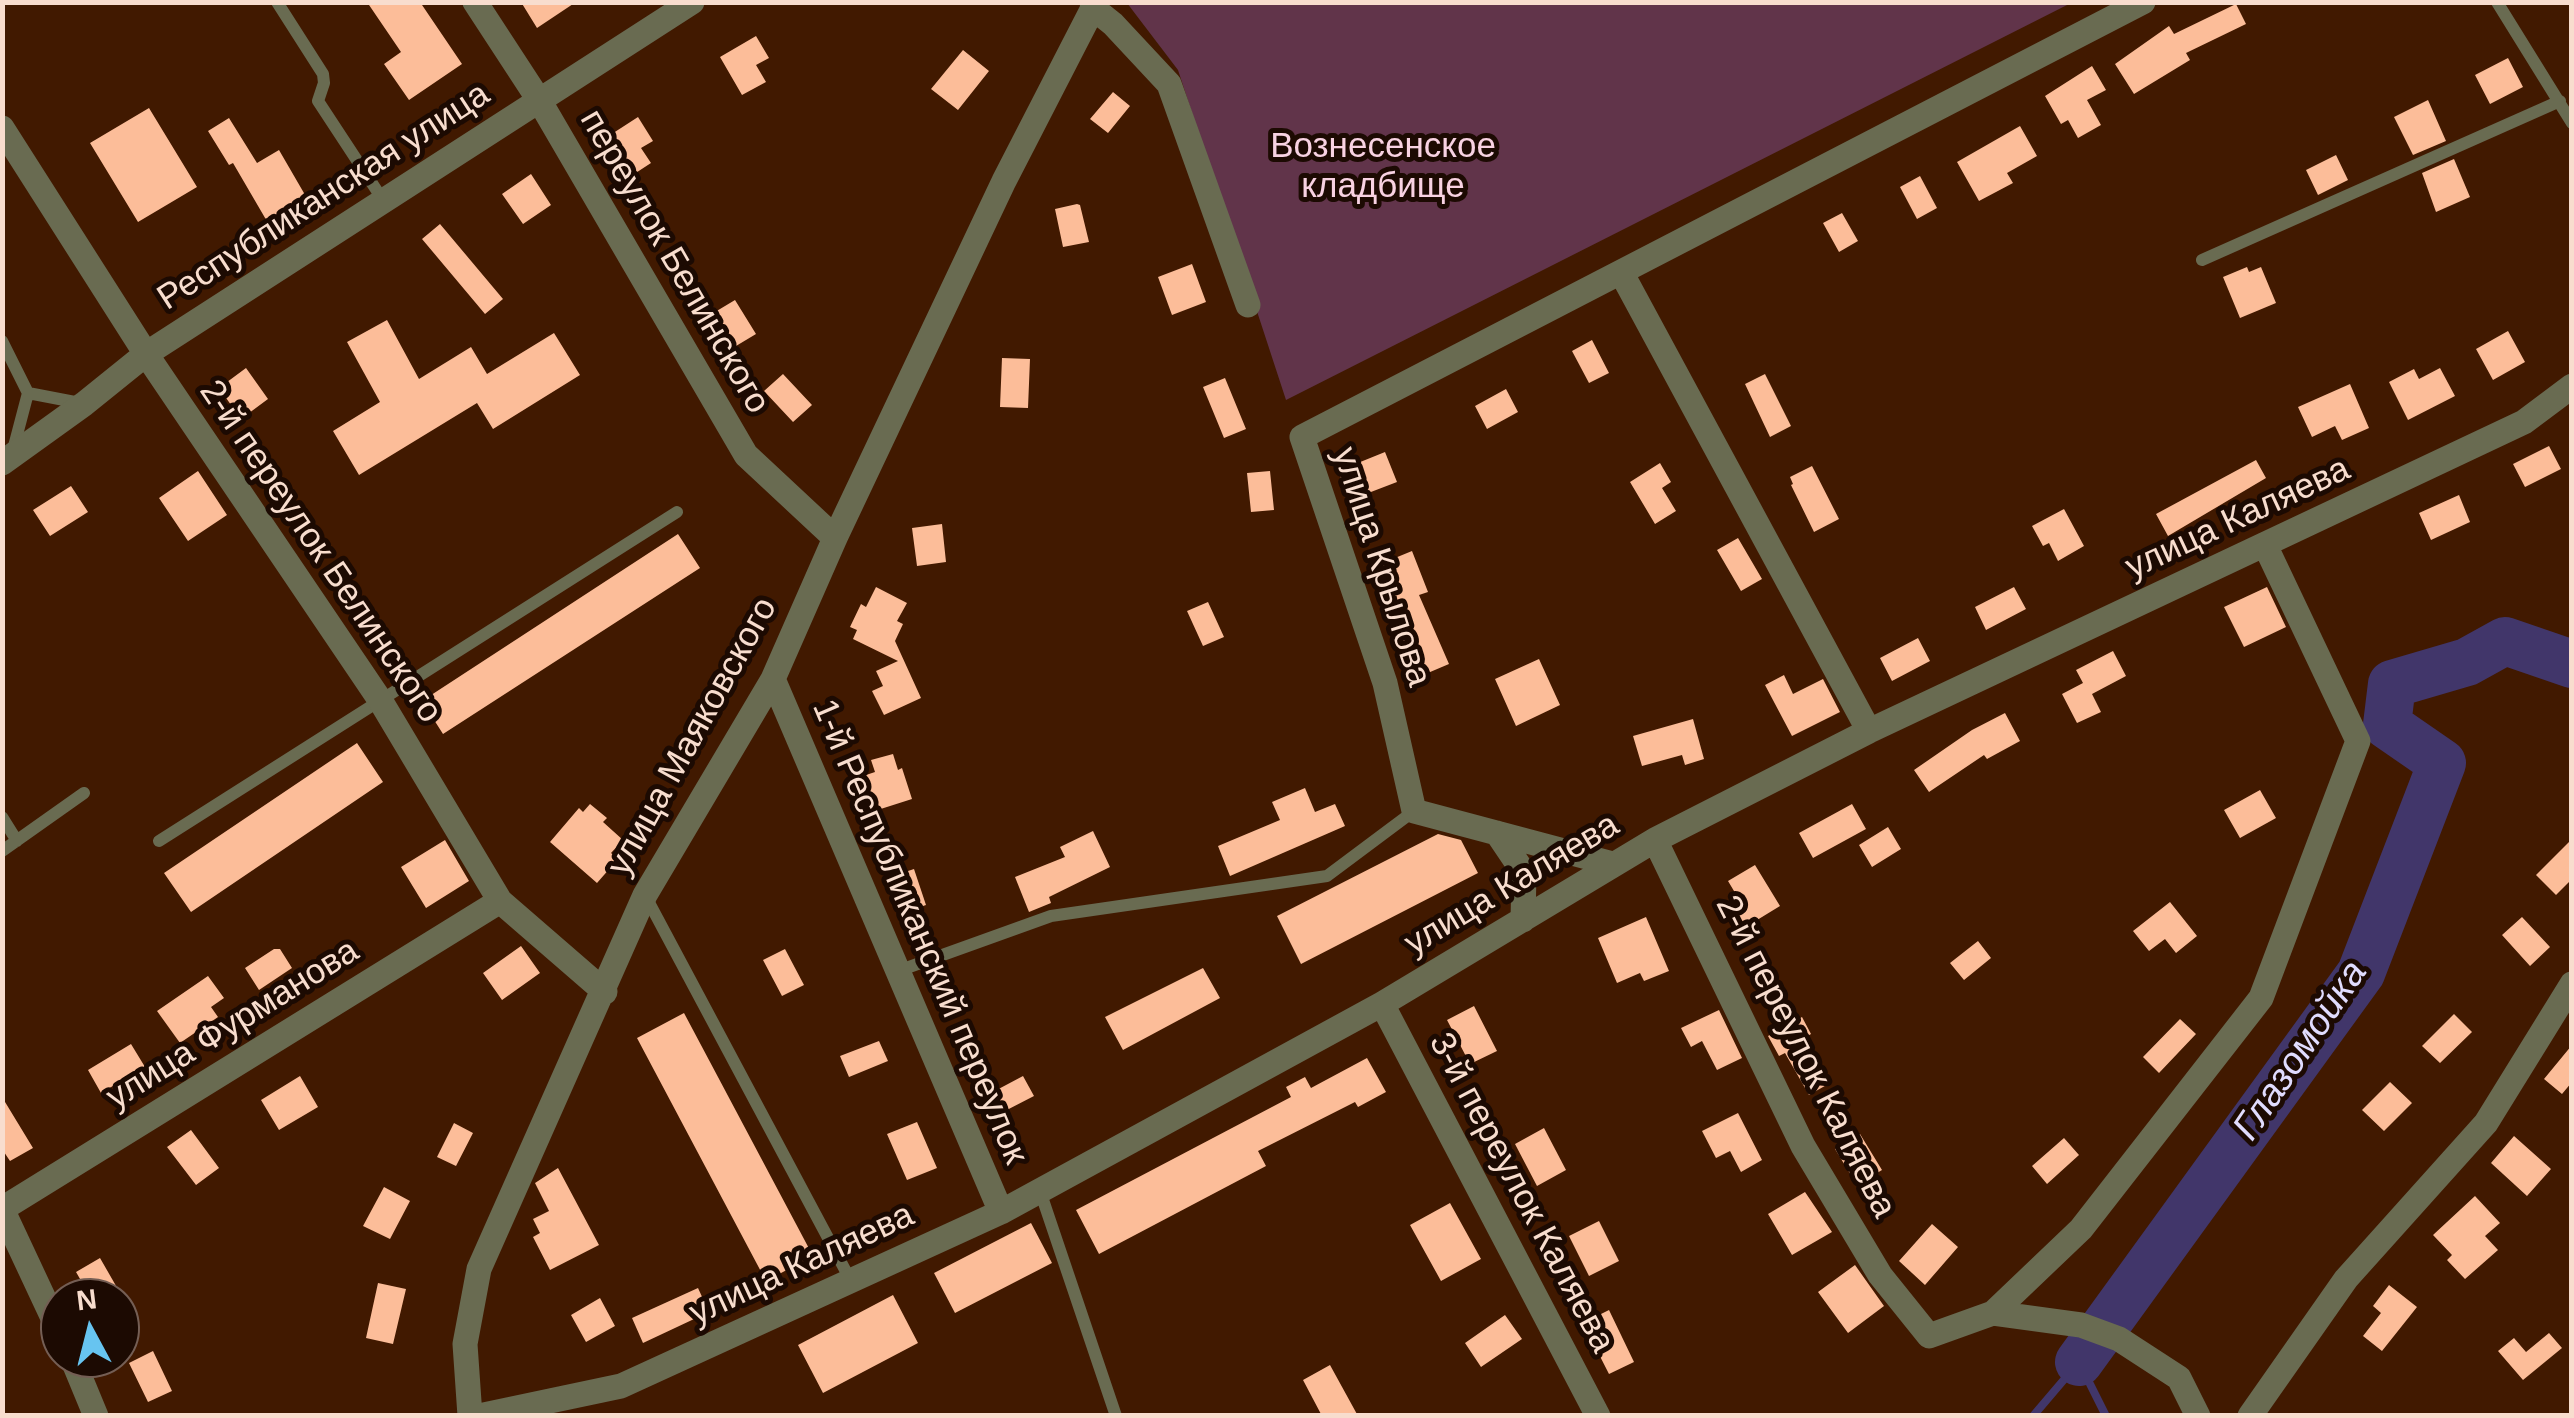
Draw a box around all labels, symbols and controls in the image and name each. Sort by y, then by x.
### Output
street label: Республиканская улица [150,74,498,320]
street label: переулок Белинского [570,103,778,421]
park label: Вознесенское кладбище [1270,126,1496,208]
street label: 2-й переулок Белинского [190,373,450,731]
street label: улица Крылова [1323,442,1439,692]
street label: улица Каляева [2119,449,2357,589]
street label: улица Маяковского [599,591,787,883]
street label: 1-й Республиканский переулок [802,694,1036,1170]
street label: улица Каляева [1397,805,1627,965]
street label: 2-й переулок Каляева [1706,889,1904,1225]
street label: улица Фурманова [99,931,367,1119]
water label: Глазомойка [2224,953,2378,1149]
street label: 3-й переулок Каляева [1419,1026,1623,1360]
street label: улица Каляева [683,1195,921,1335]
north arrow [40,1278,140,1378]
text: N [75,1283,98,1316]

